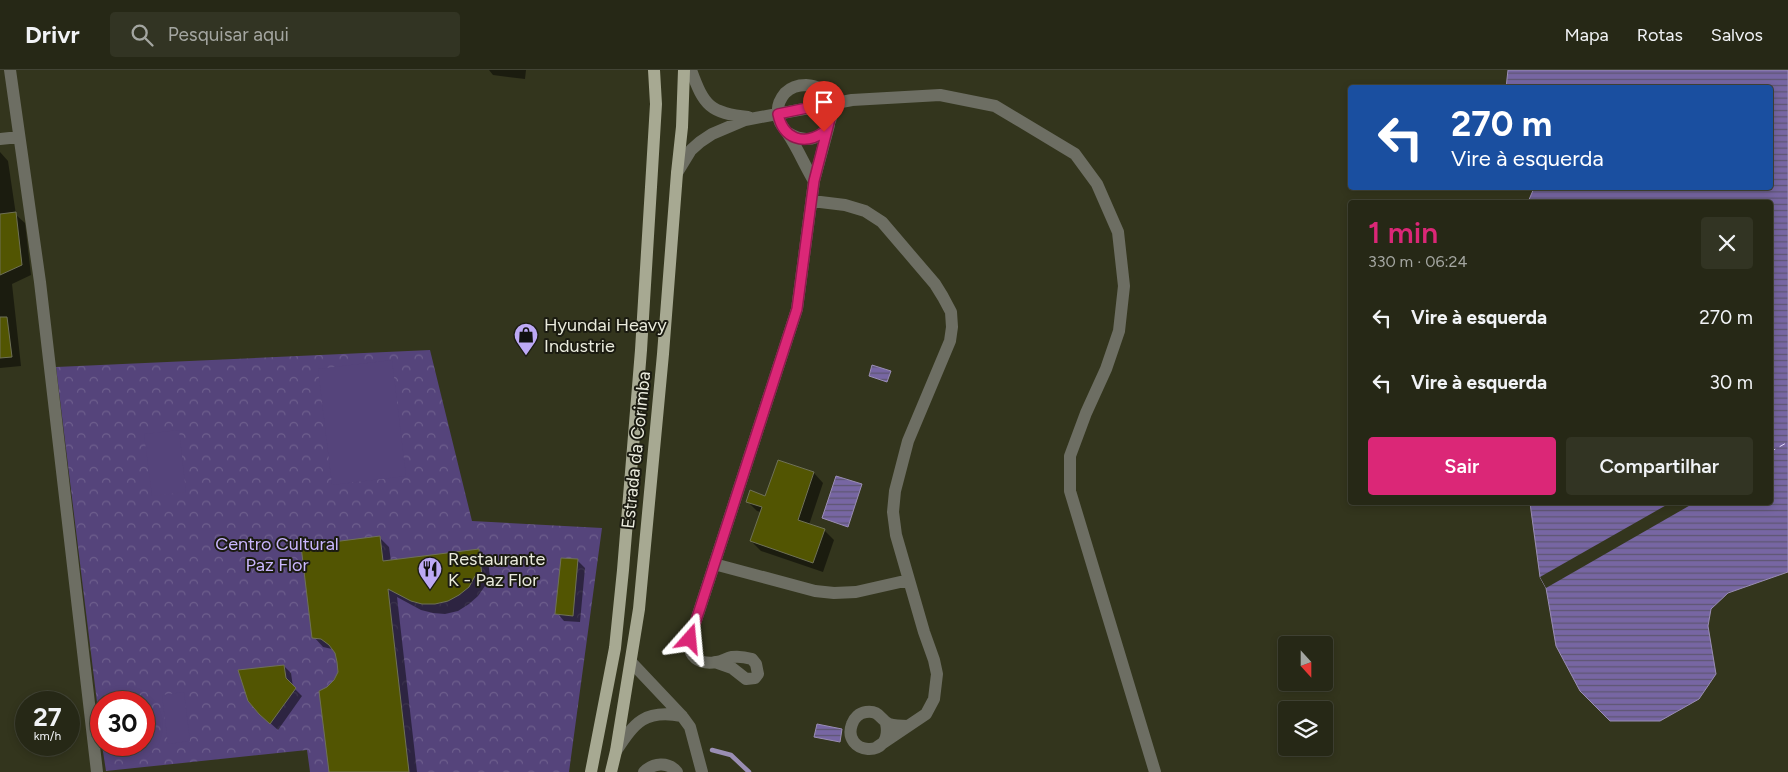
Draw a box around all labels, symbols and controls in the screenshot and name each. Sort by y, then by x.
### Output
search box [110,12,460,57]
text: Drivr [25,20,80,49]
icon: search [128,21,156,49]
text: Pesquisar aqui [168,23,289,46]
text: Mapa [1565,24,1609,46]
text: Rotas [1637,24,1683,46]
text: Salvos [1711,24,1763,46]
pin [803,81,845,132]
icon: arrive [810,88,838,116]
text: 270 m [1451,103,1552,145]
icon: left [1368,105,1433,170]
text: Vire à esquerda [1451,145,1604,172]
text: 1 min [1368,214,1438,251]
button: close [1701,217,1753,269]
text: 330 m · 06:24 [1368,252,1467,271]
icon: left [1368,304,1396,332]
text: Vire à esquerda [1411,306,1547,329]
text: 270 m [1699,306,1753,329]
place label: Hyundai Heavy Industrie [544,314,667,357]
shop icon: Hyundai Heavy Industrie [513,322,539,356]
icon: left [1368,369,1396,397]
street label: Estrada da Corimba [617,370,655,530]
text: Vire à esquerda [1411,371,1547,394]
text: 30 m [1710,371,1753,394]
button: Sair [1368,437,1556,495]
button: Compartilhar [1566,437,1753,495]
park label: Centro Cultural Paz Flor [215,533,339,576]
place label: Restaurante K - Paz Flor [448,548,546,591]
restaurant icon: Restaurante K - Paz Flor [417,556,443,590]
position arrow [663,612,715,664]
north arrow [1278,636,1332,691]
map controls [1278,636,1333,756]
speed limit sign: 30 [90,691,155,756]
button: layers [1278,701,1333,756]
text: 27 [33,702,62,732]
text: km/h [34,729,61,743]

